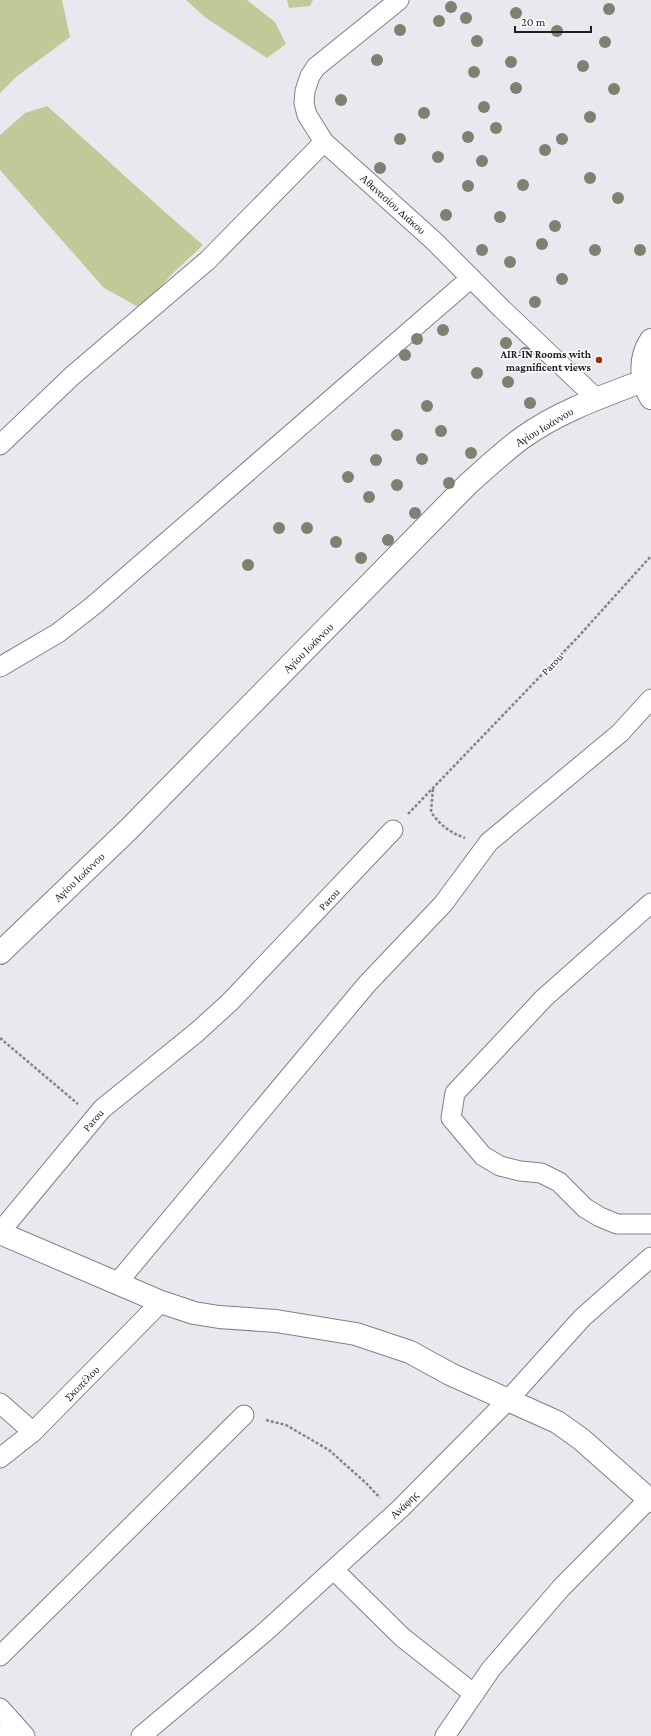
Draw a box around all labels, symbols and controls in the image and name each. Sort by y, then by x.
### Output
scale bar [515,8,591,34]
text: 20 m [521,15,546,29]
street label: Αθανασίου Διάκου [358,172,428,237]
place label: AIR-IN Rooms with magnificent views [500,348,592,373]
marker: AIR-IN Rooms with magnificent views [594,355,604,365]
street label: Αγίου Ιωάννου [513,405,576,449]
street label: Αγίου Ιωάννου [281,620,336,675]
street label: Parou [539,651,565,677]
street label: Αγίου Ιωάννου [51,850,107,904]
street label: Parou [316,885,342,912]
street label: Parou [80,1106,106,1134]
street label: Σκοπέλου [62,1363,102,1403]
street label: Ανάφης [387,1488,421,1521]

